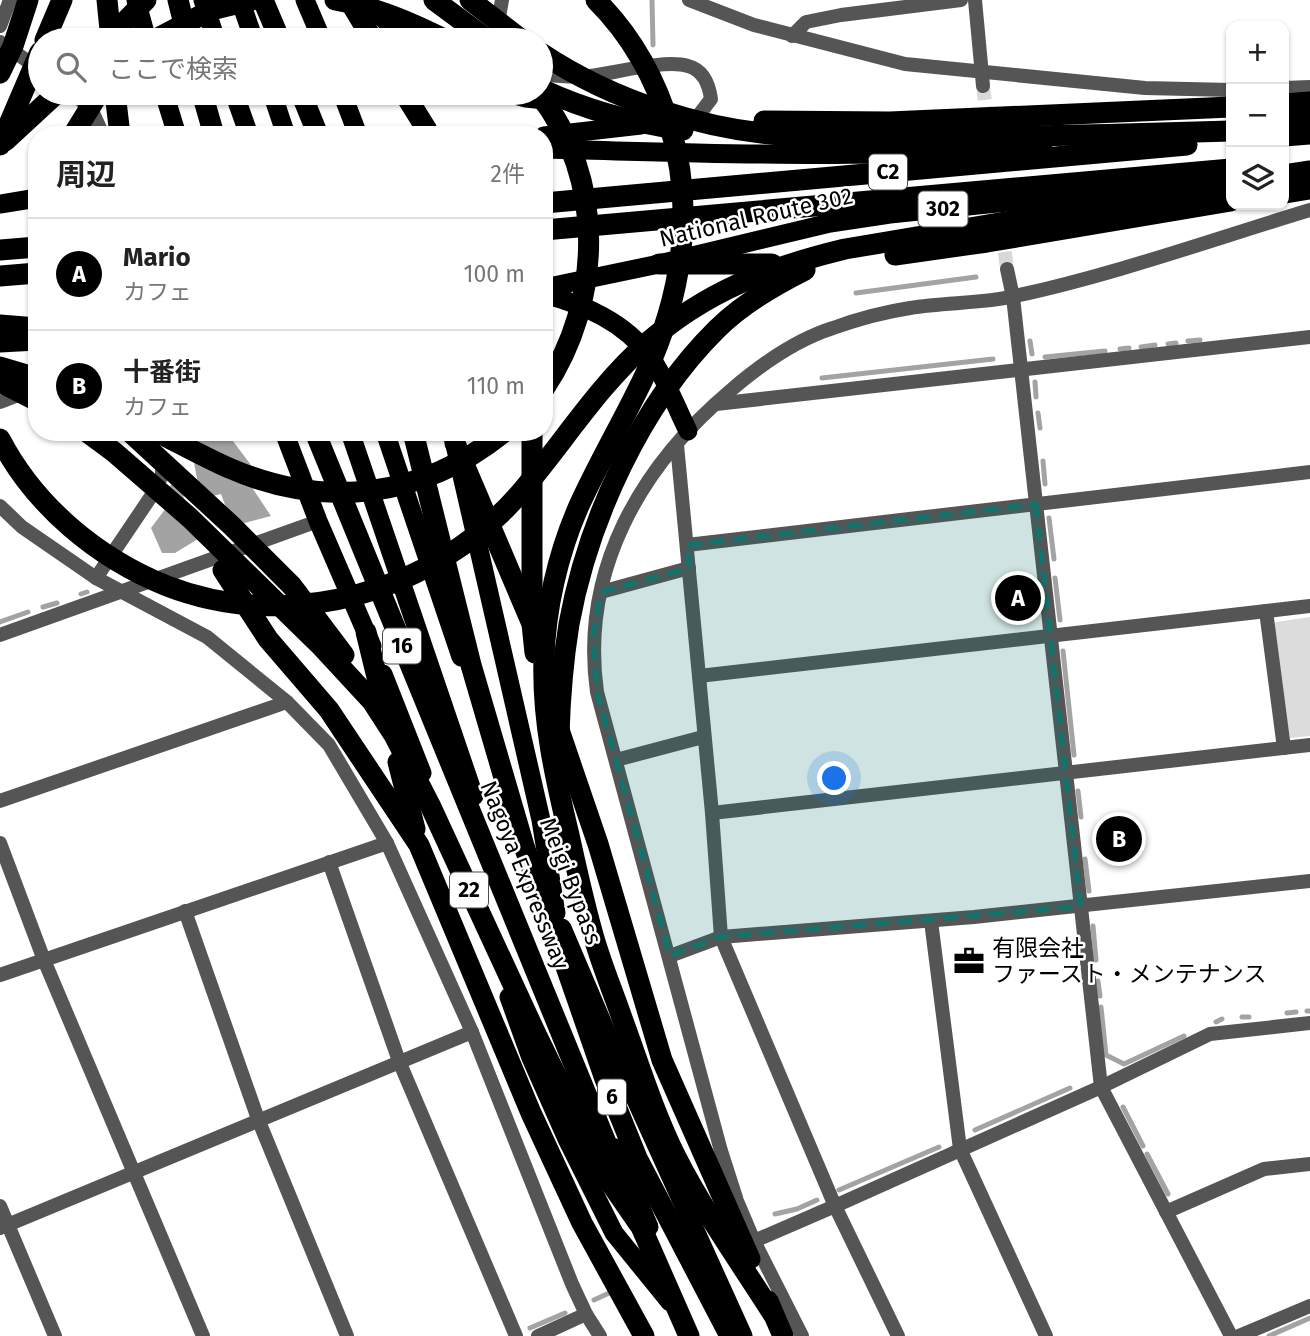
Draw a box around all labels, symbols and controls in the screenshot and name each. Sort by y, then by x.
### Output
map controls [1226,21,1289,210]
button: + [1226,21,1289,84]
search box [28,28,553,105]
icon: search [52,48,90,86]
text: ここで検索 [108,54,238,85]
button: − [1226,84,1289,147]
button: layers [1226,147,1289,210]
road number: C2 [869,154,907,190]
text: 周辺 [56,157,116,193]
text: 2件 [491,160,525,188]
street label: National Route 302 [657,181,855,253]
road number: 302 [918,192,968,227]
text: Mario [123,242,191,273]
text: A [72,260,86,288]
text: 100 m [464,260,525,288]
text: カフェ [123,278,192,306]
text: 十番街 [123,357,201,388]
text: B [72,372,86,400]
text: 110 m [467,372,525,400]
text: カフェ [123,393,192,421]
pin: A [995,572,1041,624]
road number: 16 [383,628,421,664]
your location [817,761,851,795]
street label: Nagoya Expressway [474,777,576,974]
pin: B [1096,813,1142,865]
street label: Meigi Bypass [534,814,608,948]
road number: 22 [450,872,488,908]
place label: 有限会社 ファースト・メンテナンス [992,934,1266,988]
office icon: 有限会社 ファースト・メンテナンス [952,944,986,978]
road number: 6 [598,1080,626,1114]

